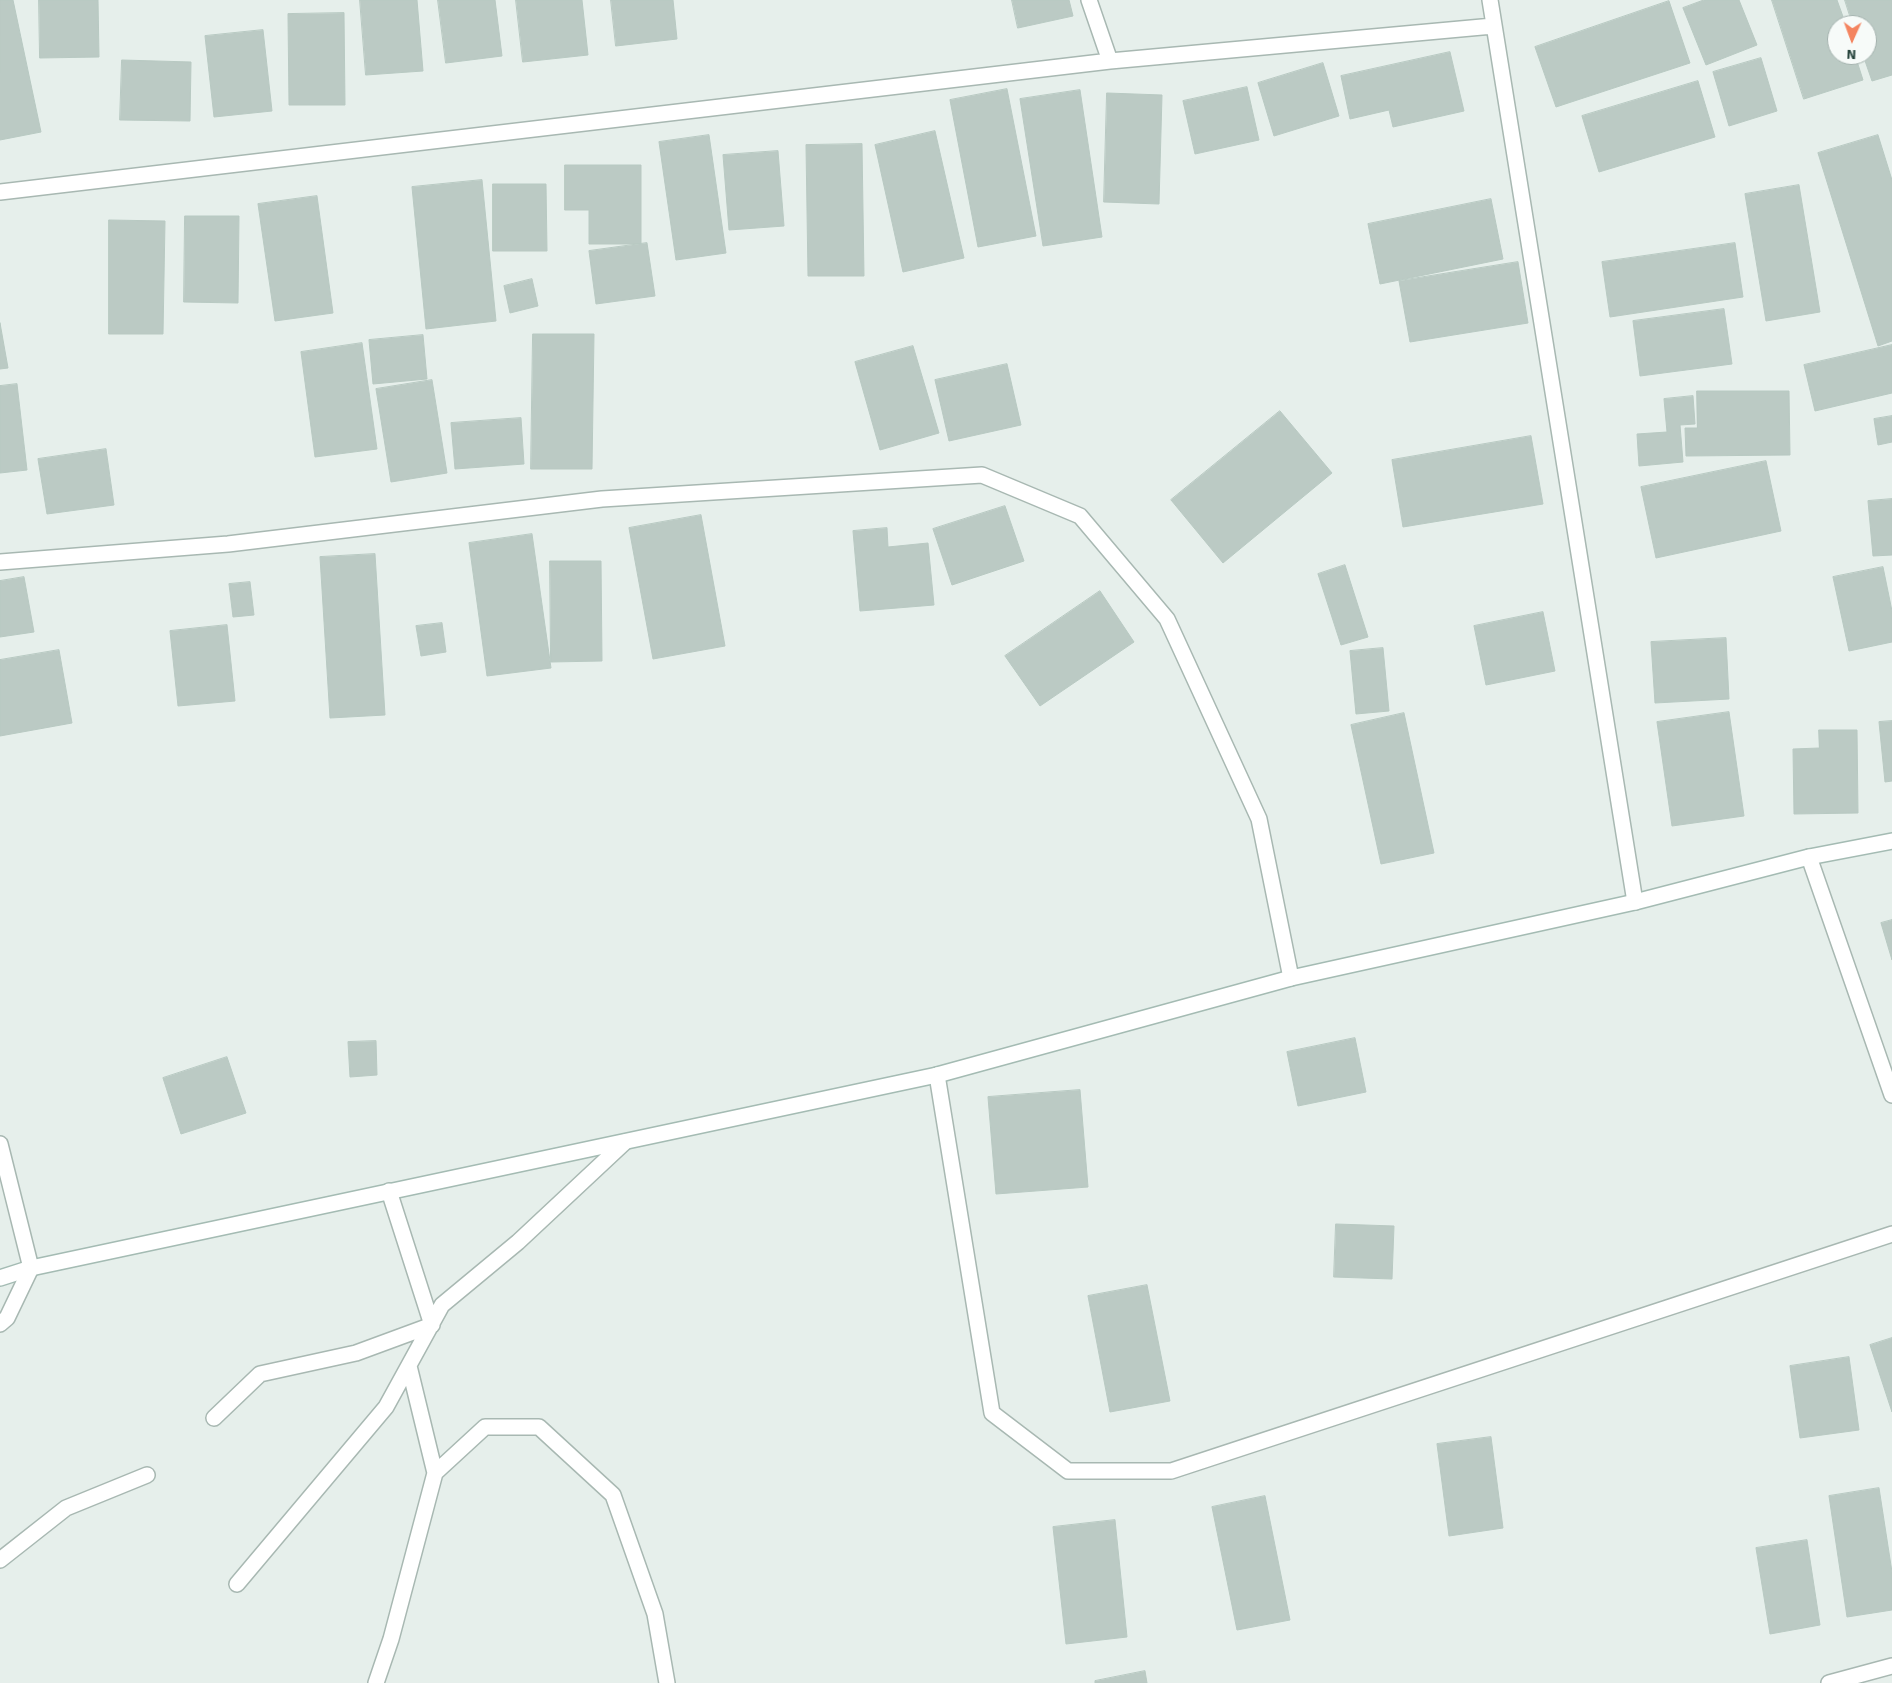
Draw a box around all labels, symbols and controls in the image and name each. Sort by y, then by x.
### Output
north arrow [1827,15,1877,65]
text: N [1846,46,1857,63]

